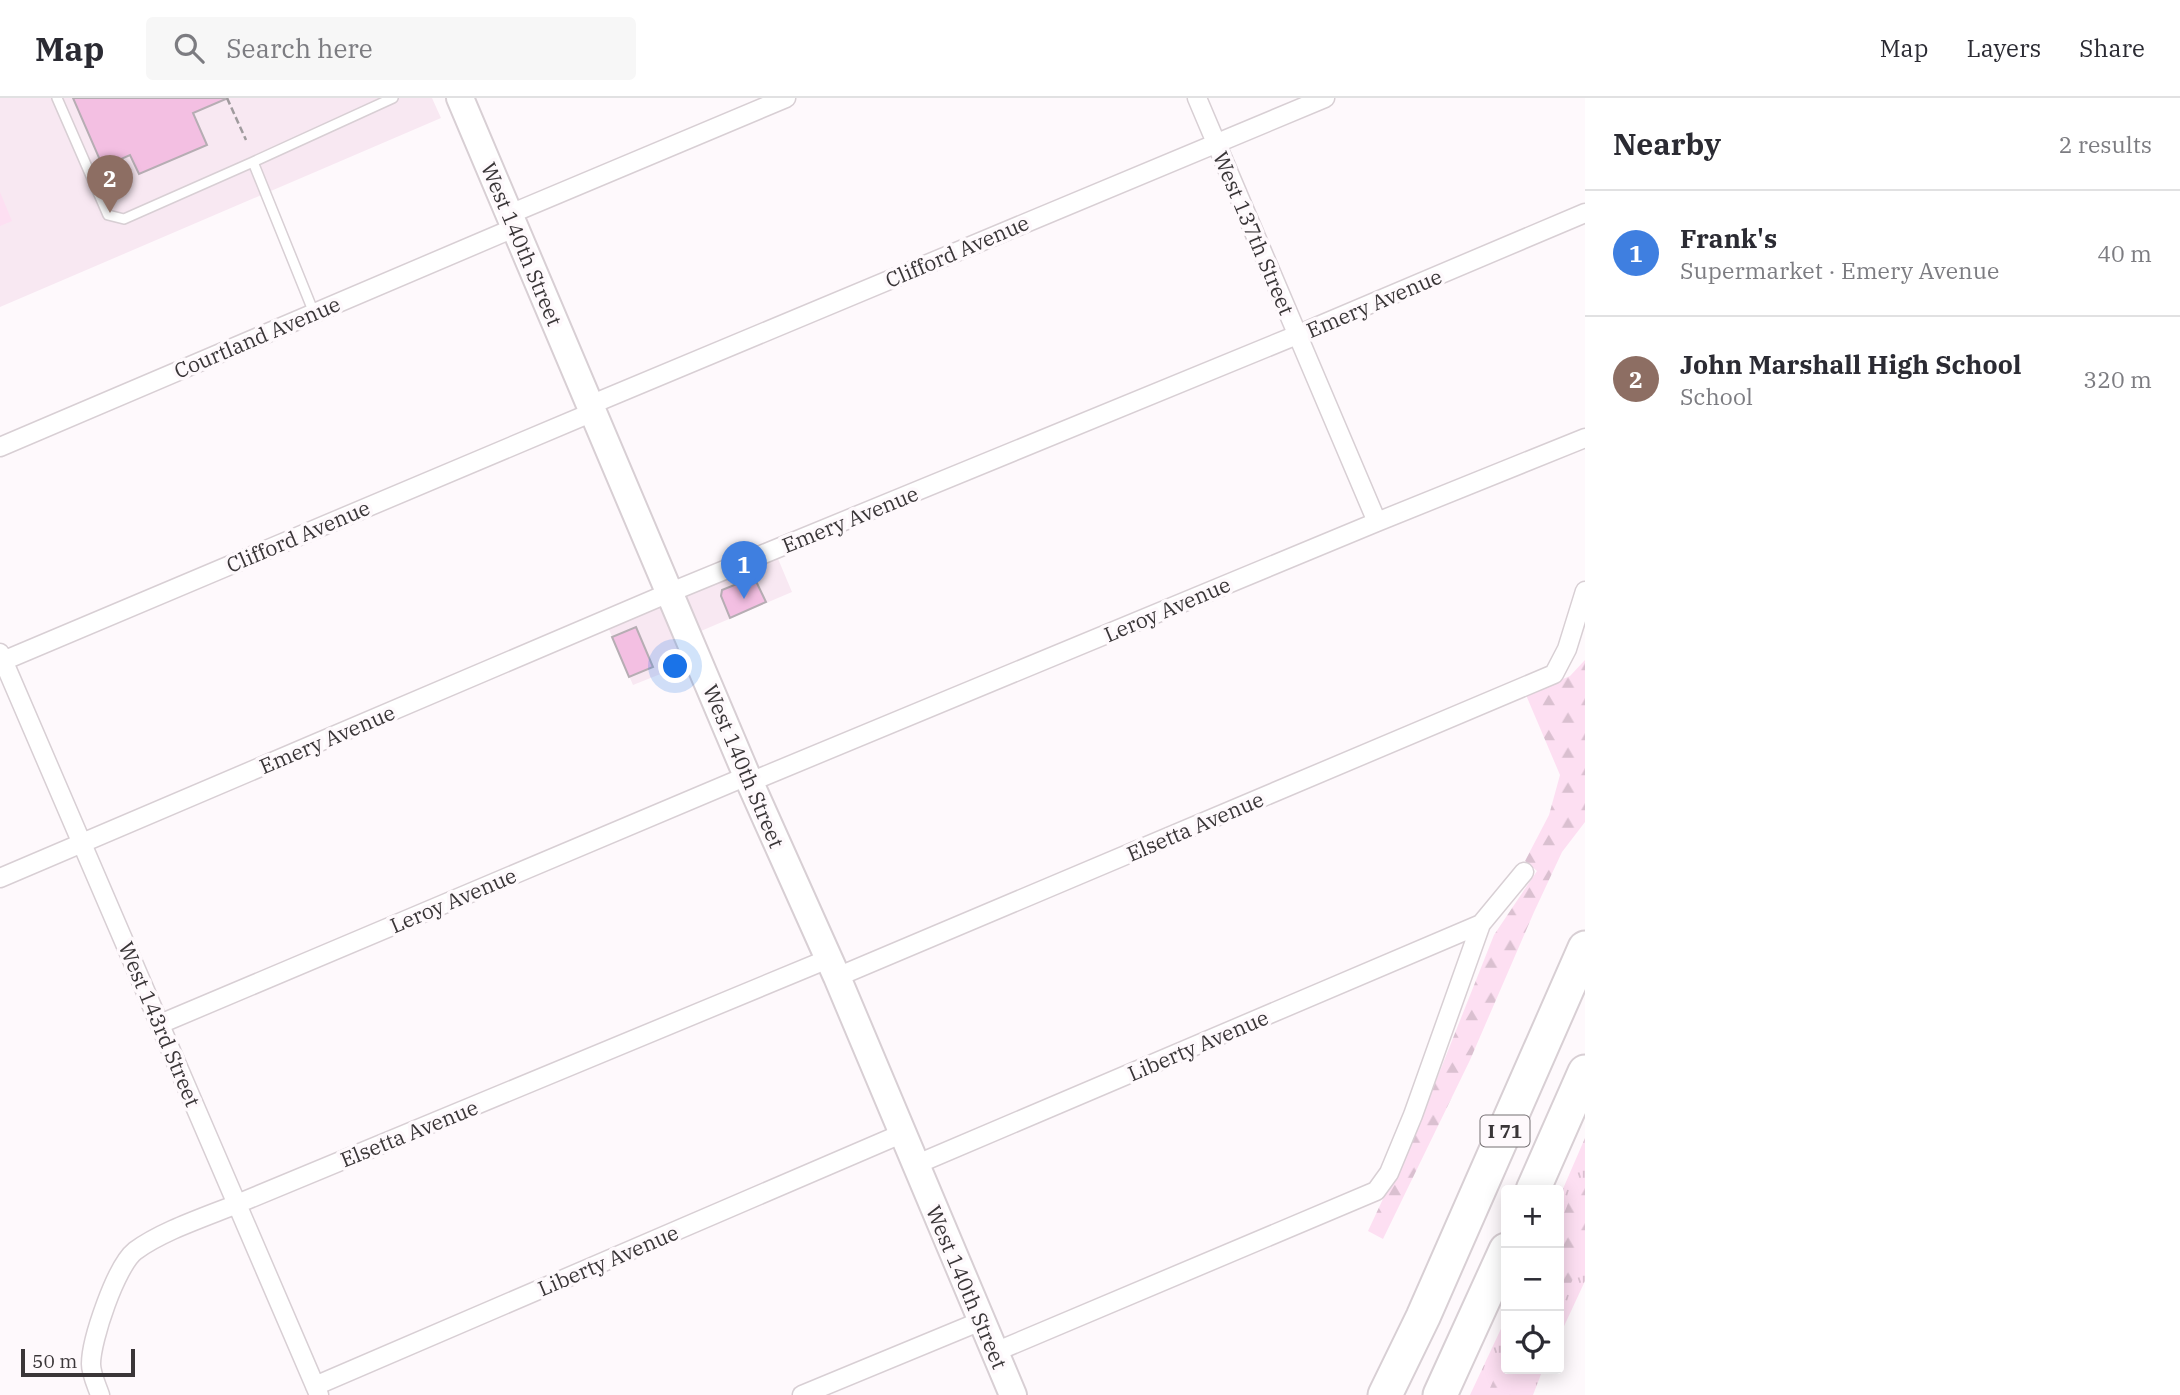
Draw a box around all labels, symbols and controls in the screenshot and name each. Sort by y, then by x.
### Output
search box [146,17,636,80]
text: Map [35,27,104,70]
icon: search [170,29,208,67]
text: Search here [226,31,373,65]
text: Map [1880,32,1928,64]
text: Layers [1966,32,2041,64]
text: Share [2079,32,2145,64]
text: Nearby [1613,124,1721,163]
text: 2 results [2059,129,2152,159]
street label: West 137th Street [1207,147,1301,319]
pin: 2 [87,155,133,213]
street label: West 140th Street [475,158,569,330]
street label: Clifford Avenue [881,208,1033,294]
text: Frank's [1680,221,1777,255]
text: 1 [1629,238,1643,268]
text: 40 m [2097,238,2152,268]
text: Supermarket · Emery Avenue [1680,255,1999,285]
street label: Emery Avenue [1302,262,1446,344]
street label: Courtland Avenue [170,289,344,385]
text: John Marshall High School [1680,347,2021,381]
text: 2 [1629,364,1643,394]
text: 320 m [2083,364,2152,394]
text: School [1680,381,1753,411]
street label: Emery Avenue [778,479,922,559]
street label: Clifford Avenue [222,493,374,579]
pin: 1 [721,541,767,599]
street label: Leroy Avenue [1100,570,1234,648]
your location [658,649,692,683]
street label: West 140th Street [697,680,791,852]
street label: Emery Avenue [255,698,399,780]
street label: Elsetta Avenue [1122,785,1268,867]
street label: Leroy Avenue [386,861,520,939]
street label: West 143rd Street [113,937,207,1111]
street label: Liberty Avenue [1124,1003,1272,1087]
street label: Elsetta Avenue [336,1093,482,1173]
road number: I 71 [1480,1116,1530,1147]
map controls [1501,1185,1564,1374]
button: + [1501,1185,1564,1248]
street label: West 140th Street [920,1201,1014,1373]
street label: Liberty Avenue [534,1218,682,1302]
button: − [1501,1248,1564,1311]
button: locate [1501,1311,1564,1374]
scale bar [21,1346,135,1378]
text: 50 m [32,1349,77,1373]

